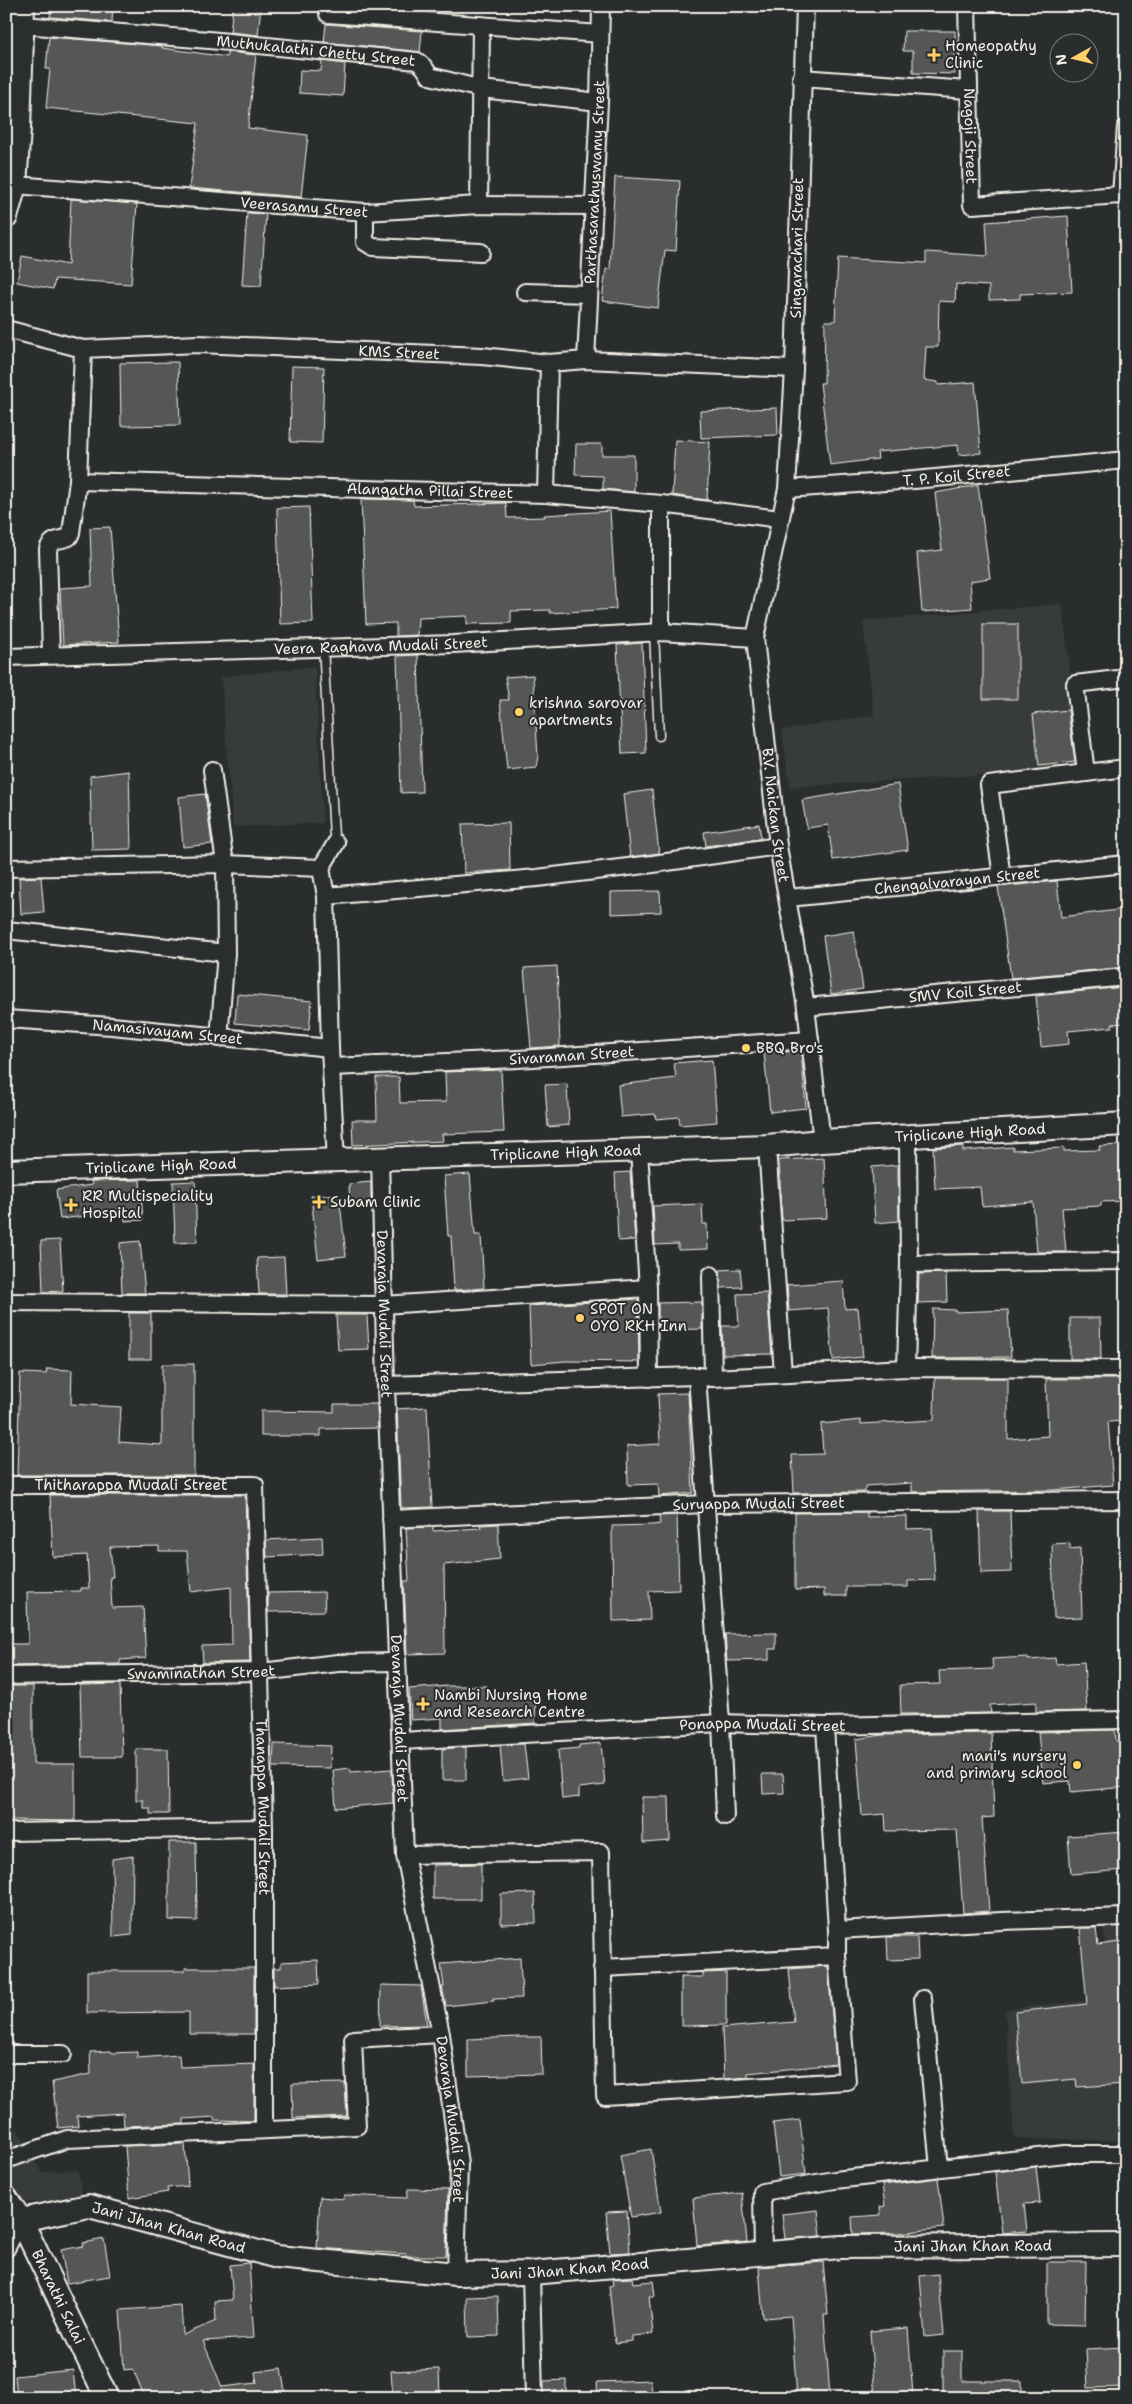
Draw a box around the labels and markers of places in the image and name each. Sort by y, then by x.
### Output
place label: Homeopathy Clinic [945,36,1037,73]
marker: Homeopathy Clinic [927,48,941,62]
place label: krishna sarovar apartments [529,693,643,730]
marker: krishna sarovar apartments [513,706,525,718]
place label: BBQ Bro's [756,1038,824,1058]
marker: BBQ Bro's [740,1042,752,1054]
place label: RR Multispeciality Hospital [82,1186,213,1223]
place label: Subam Clinic [330,1192,421,1212]
marker: Subam Clinic [312,1195,326,1209]
marker: RR Multispeciality Hospital [64,1198,78,1212]
place label: SPOT ON OYO RKH Inn [590,1299,687,1336]
marker: SPOT ON OYO RKH Inn [574,1312,586,1324]
place label: Nambi Nursing Home and Research Centre [434,1685,588,1722]
marker: Nambi Nursing Home and Research Centre [416,1697,430,1711]
place label: mani's nursery and primary school [926,1746,1067,1783]
marker: mani's nursery and primary school [1071,1759,1083,1771]

